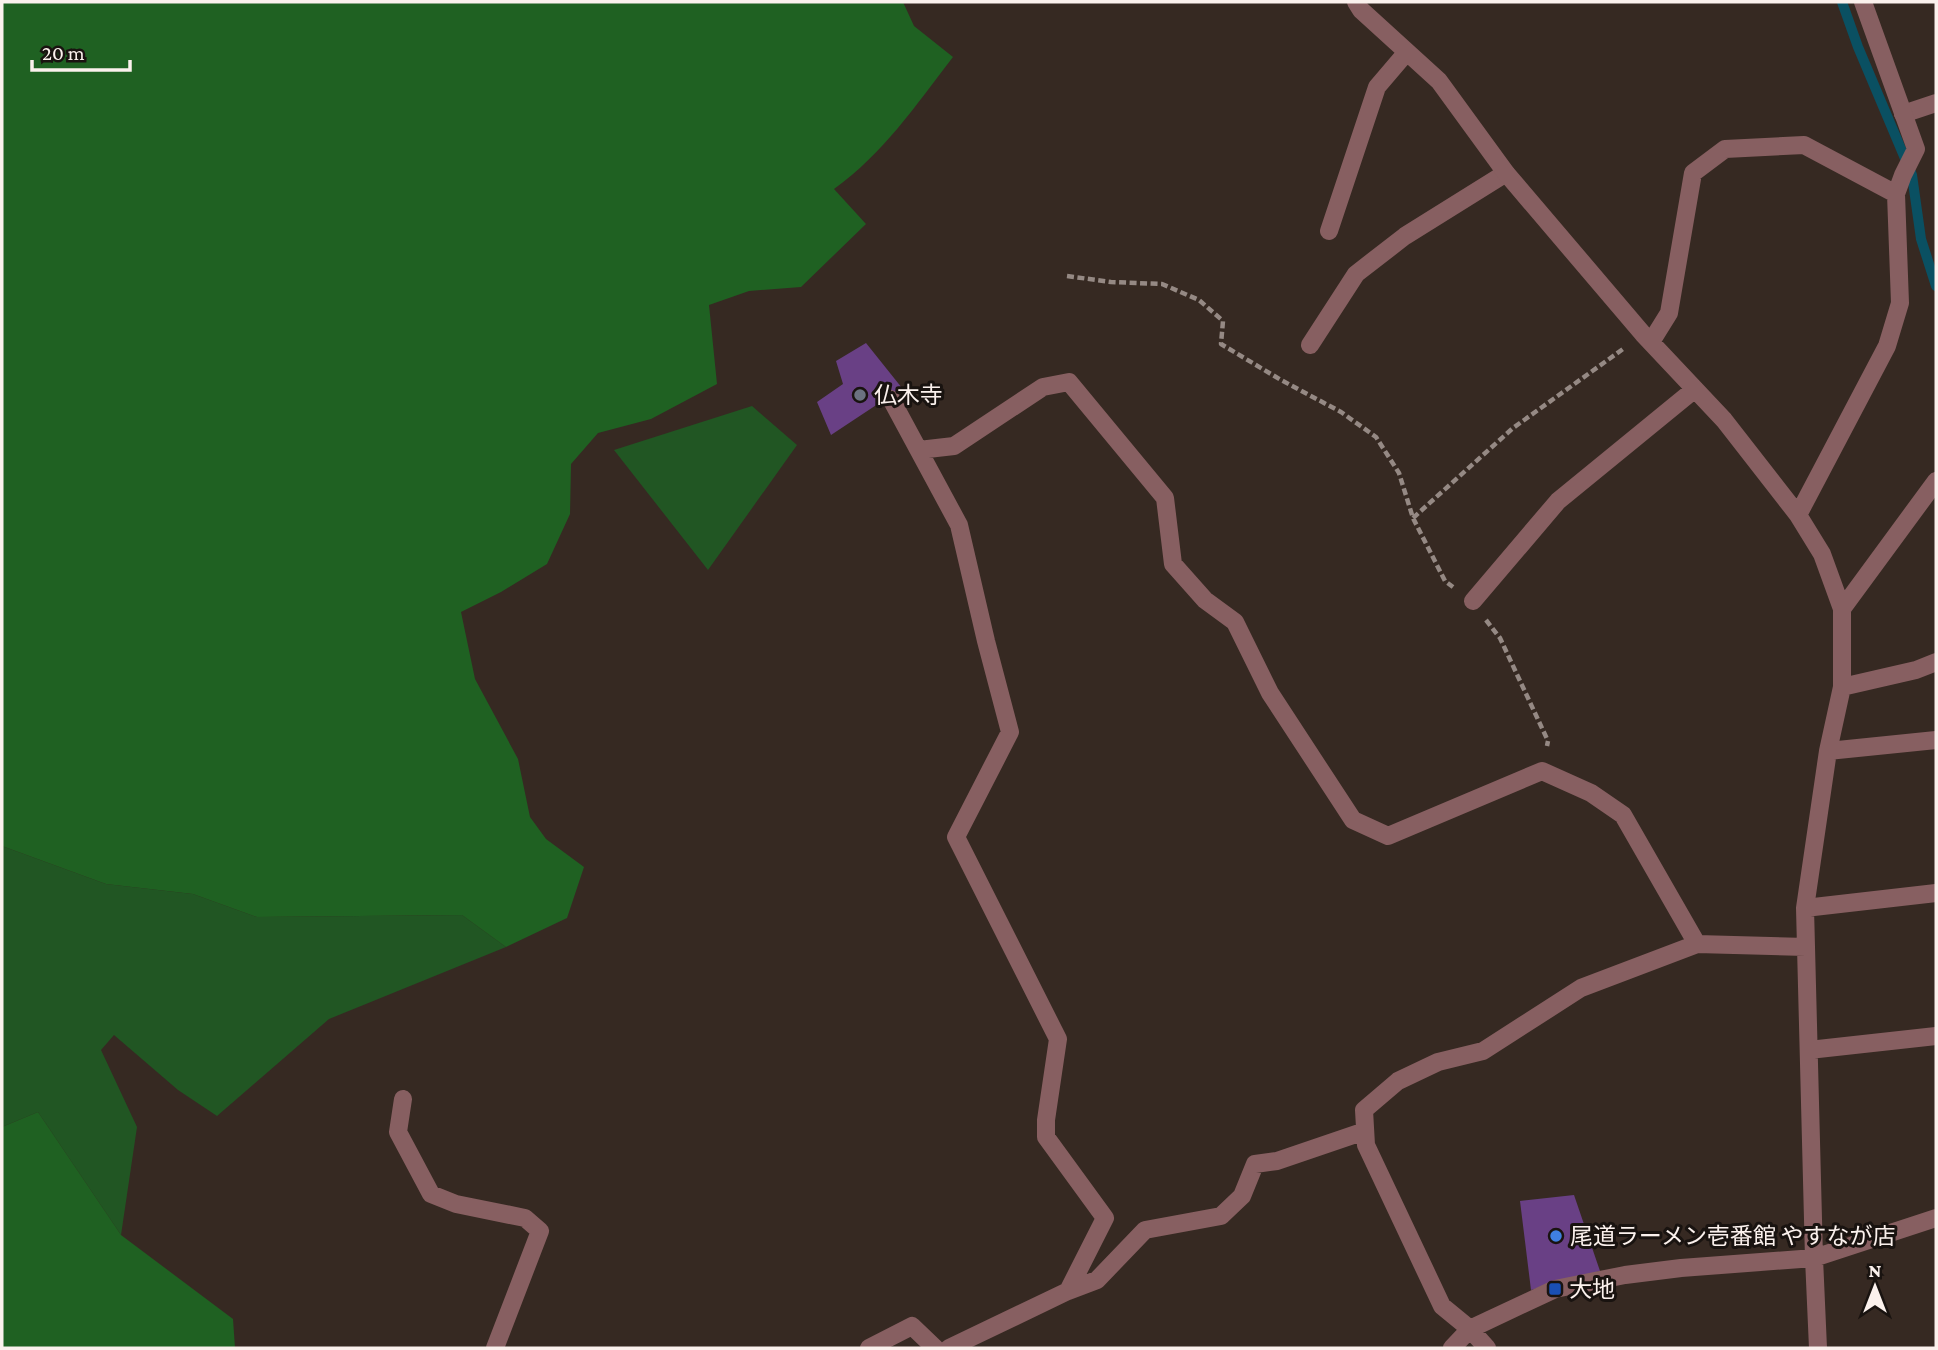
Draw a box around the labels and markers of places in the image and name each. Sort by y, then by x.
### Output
place label: 仏木寺 [874,382,943,408]
marker: 仏木寺 [852,387,868,403]
place label: 尾道ラーメン壱番館 やすなが店 [1570,1223,1895,1249]
marker: 尾道ラーメン壱番館 やすなが店 [1548,1228,1564,1244]
place label: 大地 [1569,1276,1615,1302]
marker: 大地 [1547,1281,1563,1297]

